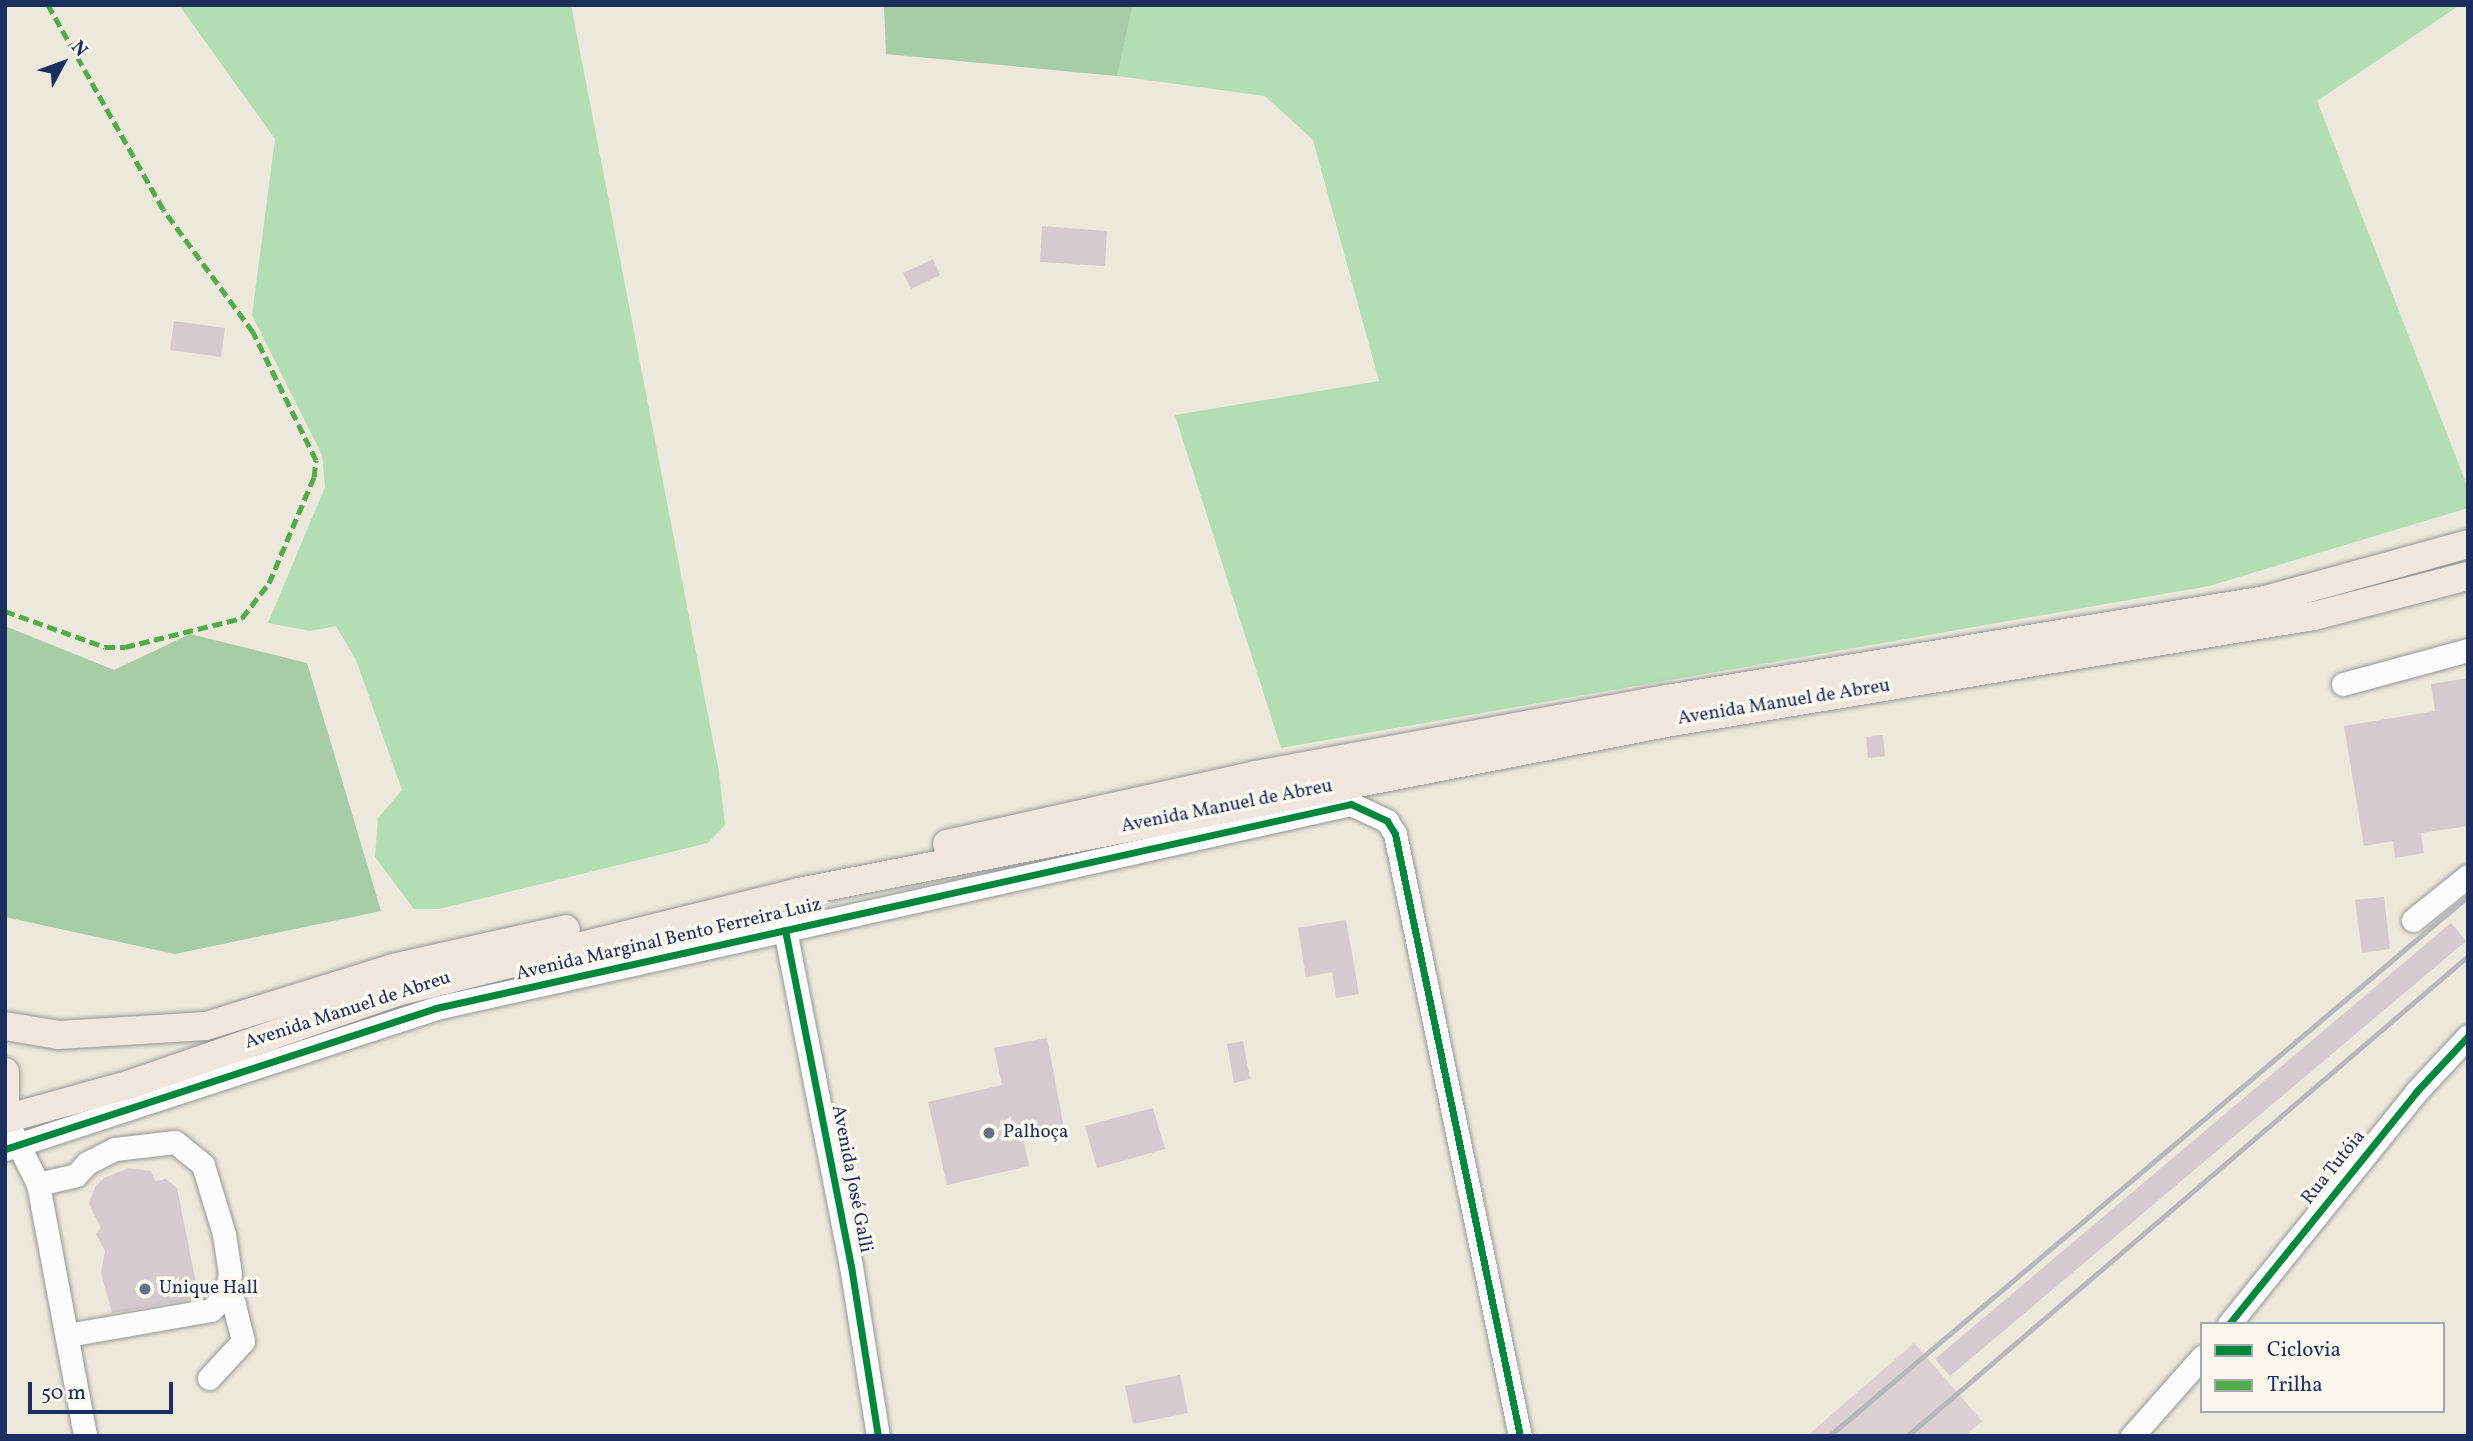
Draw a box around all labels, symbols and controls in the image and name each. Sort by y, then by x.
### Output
north arrow [28,28,98,98]
text: N [65,35,93,63]
street label: Avenida Manuel de Abreu [1676,675,1892,731]
street label: Avenida Manuel de Abreu [1119,775,1335,839]
street label: Avenida Marginal Bento Ferreira Luiz [514,894,824,986]
street label: Avenida Manuel de Abreu [242,967,454,1055]
street label: Avenida José Galli [826,1103,876,1255]
place label: Palhoça [1003,1122,1069,1144]
marker: Palhoça [981,1125,997,1141]
street label: Rua Tutóia [2297,1126,2371,1210]
place label: Unique Hall [159,1278,258,1300]
marker: Unique Hall [137,1281,153,1297]
legend [2200,1322,2445,1413]
text: Ciclovia [2267,1336,2341,1365]
scale bar [32,1368,177,1412]
text: Trilha [2267,1371,2323,1400]
text: 50 m [41,1379,86,1408]

